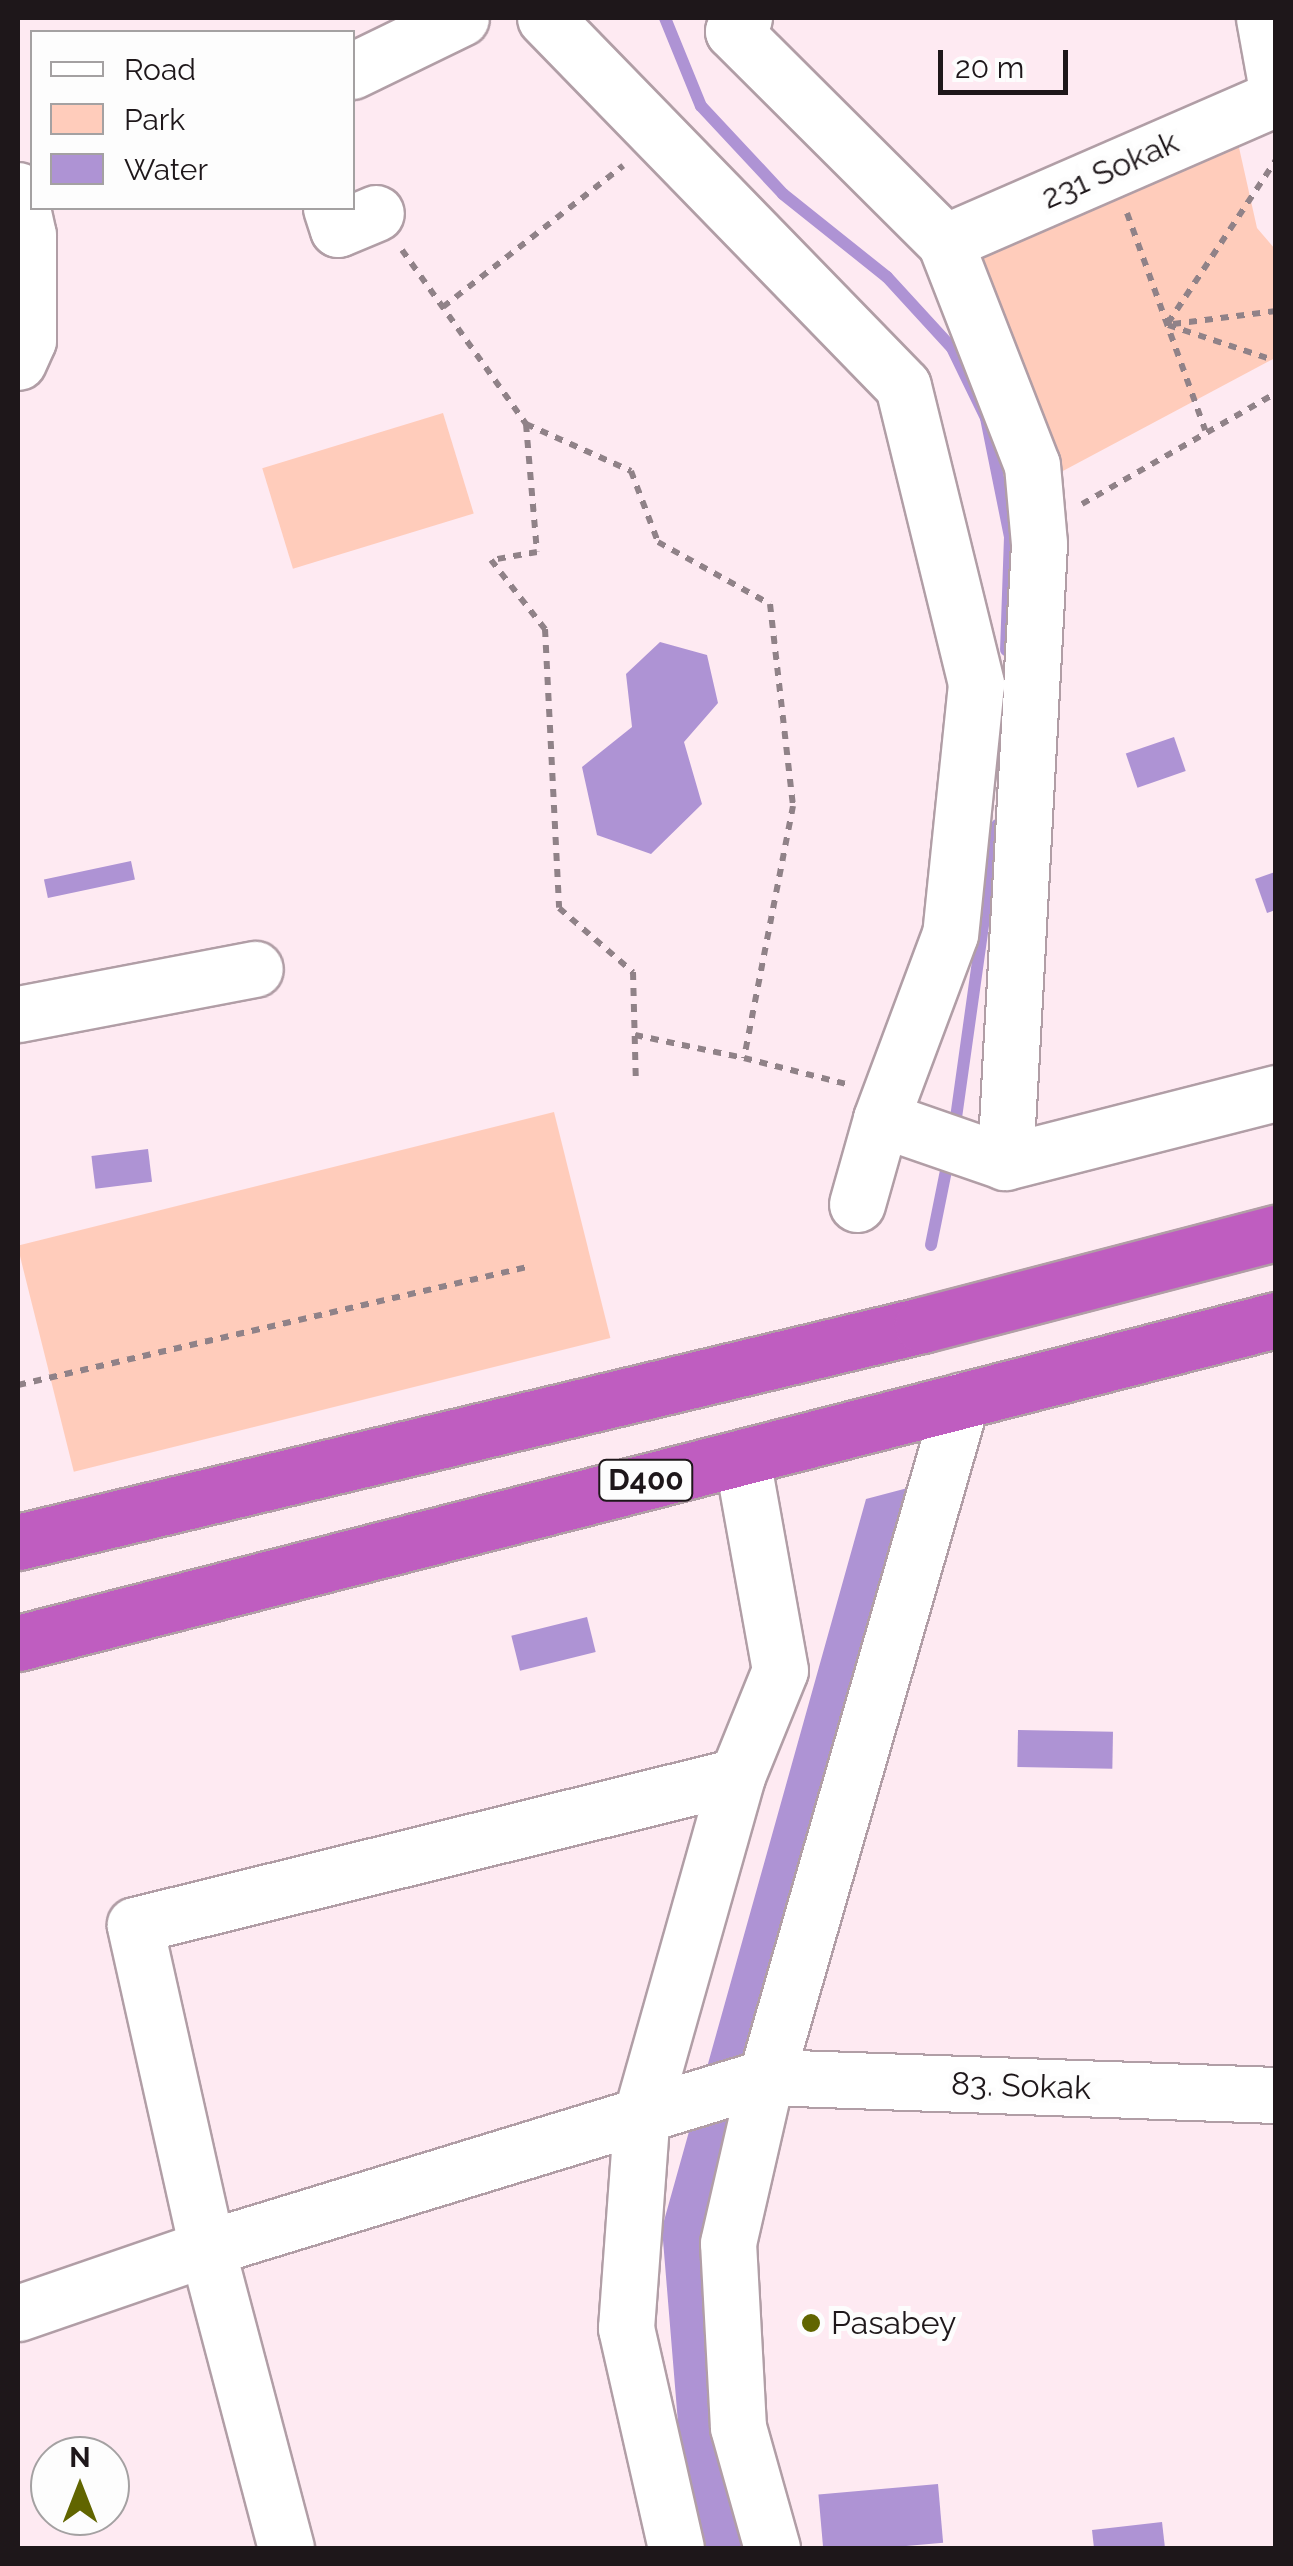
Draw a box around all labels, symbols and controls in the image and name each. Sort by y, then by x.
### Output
legend [30,30,355,210]
scale bar [943,30,1073,92]
text: 20 m [955,50,1024,85]
text: Road [124,52,196,87]
text: Park [124,102,185,137]
street label: 231 Sokak [1036,123,1184,217]
text: Water [124,152,208,187]
road number: D400 [596,1455,696,1505]
street label: 83. Sokak [950,2064,1092,2108]
place label: Pasabey [831,2304,956,2342]
marker: Pasabey [800,2312,822,2334]
north arrow [30,2436,130,2536]
text: N [69,2441,91,2474]

